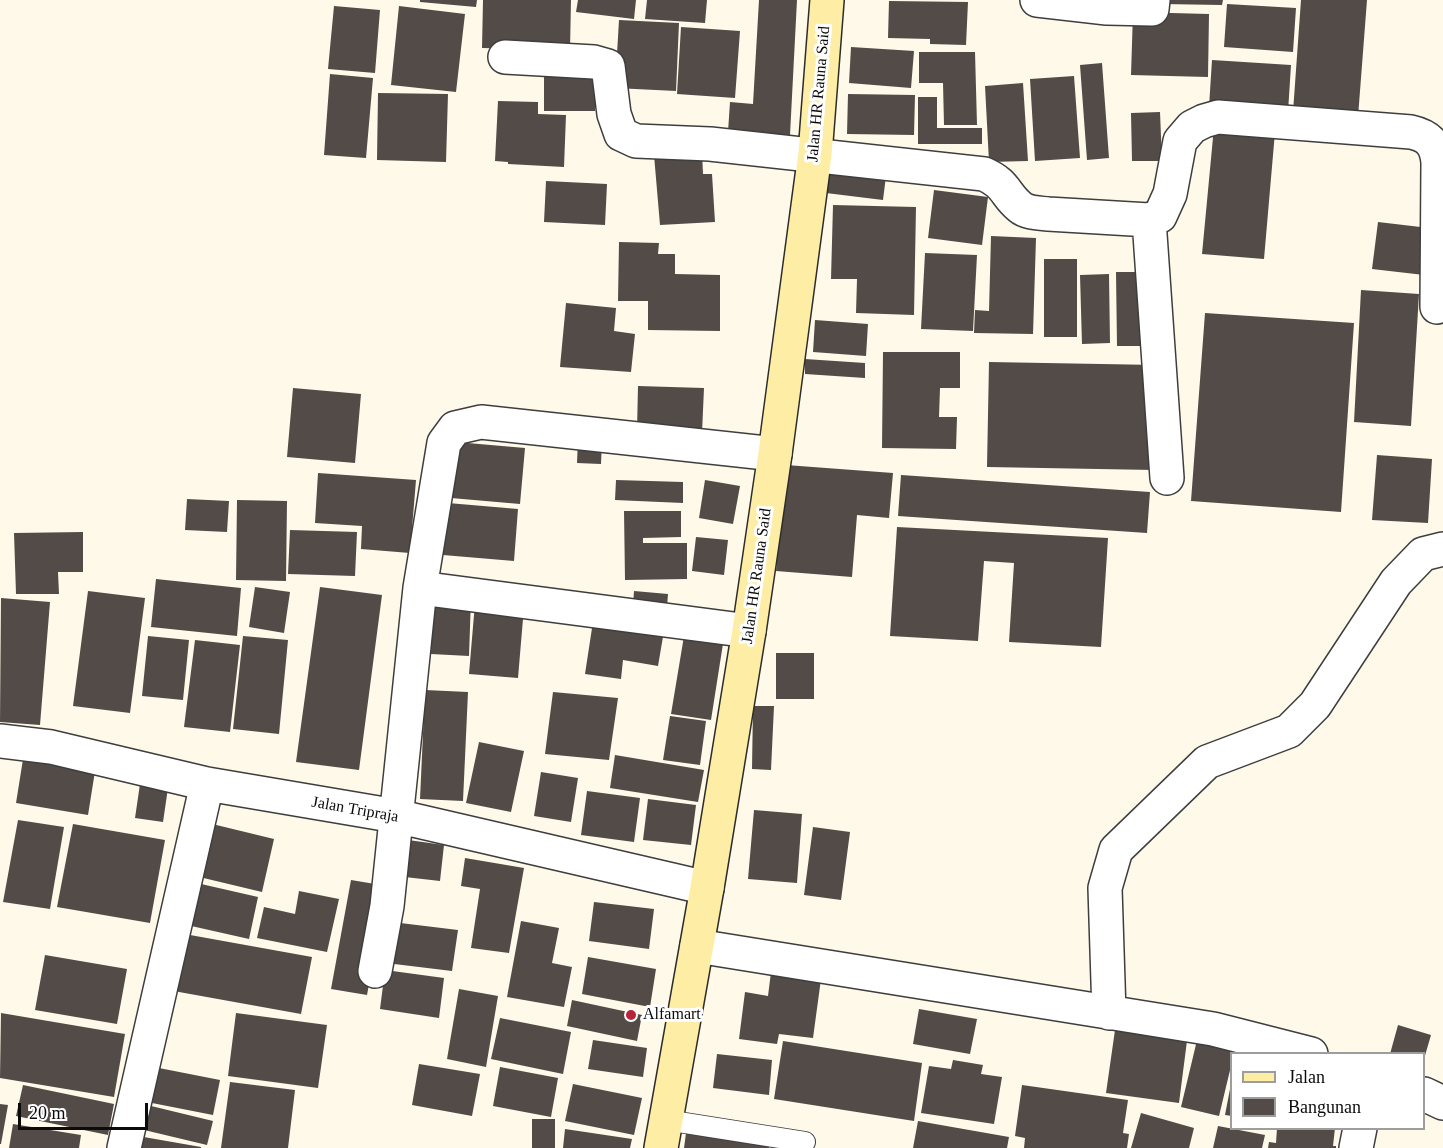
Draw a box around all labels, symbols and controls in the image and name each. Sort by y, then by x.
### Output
street label: Jalan HR Rauna Said [803,25,835,163]
street label: Jalan HR Rauna Said [738,507,776,645]
street label: Jalan Tripraja [310,793,400,827]
place label: Alfamart [643,1005,701,1025]
marker: Alfamart [624,1008,638,1022]
legend [1230,1052,1425,1130]
text: Jalan [1288,1067,1325,1087]
scale bar [21,1091,152,1129]
text: Bangunan [1288,1097,1361,1117]
text: 20 m [29,1103,66,1123]

